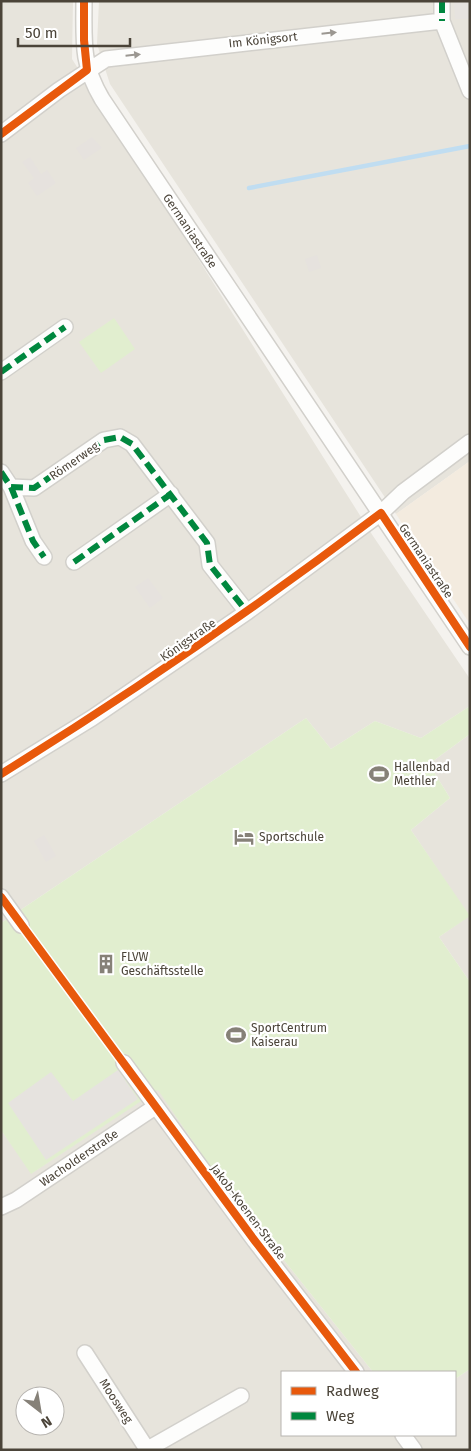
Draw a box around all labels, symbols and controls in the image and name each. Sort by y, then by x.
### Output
scale bar [18,15,130,47]
text: 50 m [25,24,58,42]
street label: Im Königsort [228,29,299,51]
one-way arrow [321,29,337,37]
one-way arrow [125,51,141,59]
street label: Germaniastraße [160,191,220,271]
street label: Römerweg [47,439,102,483]
street label: Germaniastraße [396,521,456,601]
street label: Königstraße [157,616,219,664]
place label: Hallenbad Methler [394,760,450,788]
sports icon: Hallenbad Methler [368,763,390,785]
hotel icon: Sportschule [233,826,255,848]
place label: Sportschule [259,830,324,844]
place label: FLVW Geschäftsstelle [121,950,204,978]
building icon: FLVW Geschäftsstelle [95,953,117,975]
place label: SportCentrum Kaiserau [251,1021,327,1049]
sports icon: SportCentrum Kaiserau [225,1024,247,1046]
street label: Wacholderstraße [37,1127,121,1189]
street label: Jakob-Koenen-Straße [208,1162,288,1262]
legend [281,1371,456,1436]
street label: Moosweg [96,1376,136,1427]
text: Radweg [326,1382,379,1400]
north arrow [15,1386,65,1436]
text: Weg [326,1407,354,1425]
text: N [38,1412,55,1431]

